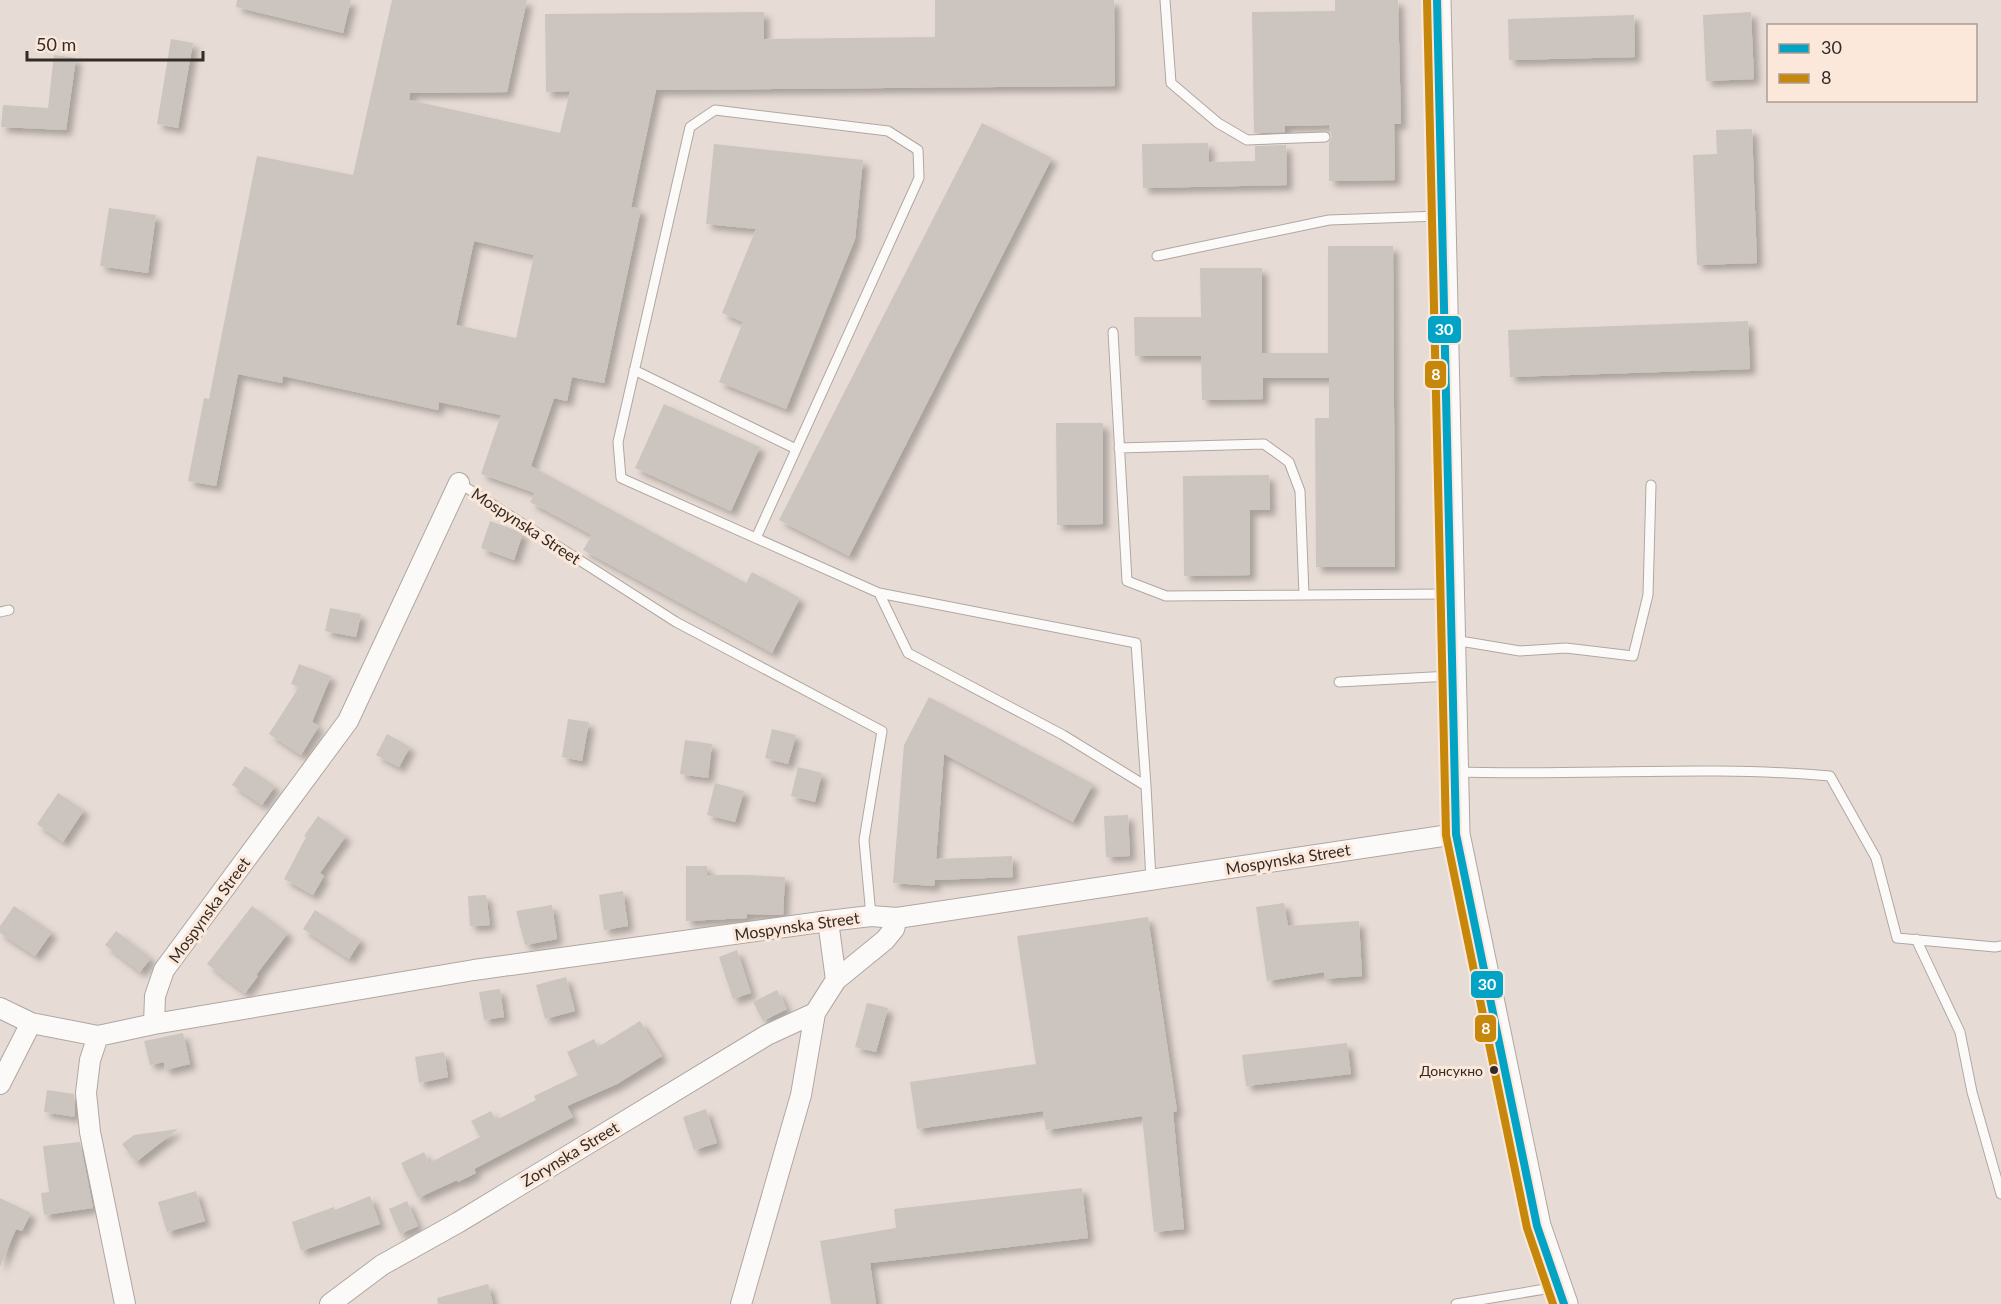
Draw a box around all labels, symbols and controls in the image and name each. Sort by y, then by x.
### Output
scale bar [27,24,202,62]
legend [1767,24,1977,102]
text: 50 m [36,33,76,55]
text: 30 [1821,36,1842,58]
text: 8 [1821,66,1831,88]
line badge: 30 [1427,315,1462,344]
text: 30 [1435,319,1453,338]
line badge: 8 [1424,360,1447,389]
text: 8 [1431,364,1441,383]
street label: Mospynska Street [468,483,584,568]
street label: Mospynska Street [1224,839,1352,878]
street label: Mospynska Street [164,853,253,966]
street label: Mospynska Street [733,907,861,944]
line badge: 30 [1470,970,1504,999]
text: 30 [1478,974,1496,993]
line badge: 8 [1474,1014,1497,1043]
text: 8 [1481,1018,1491,1037]
place label: Донсукно [1420,1062,1483,1079]
marker: Донсукно [1488,1064,1500,1076]
street label: Zorynska Street [517,1117,622,1190]

